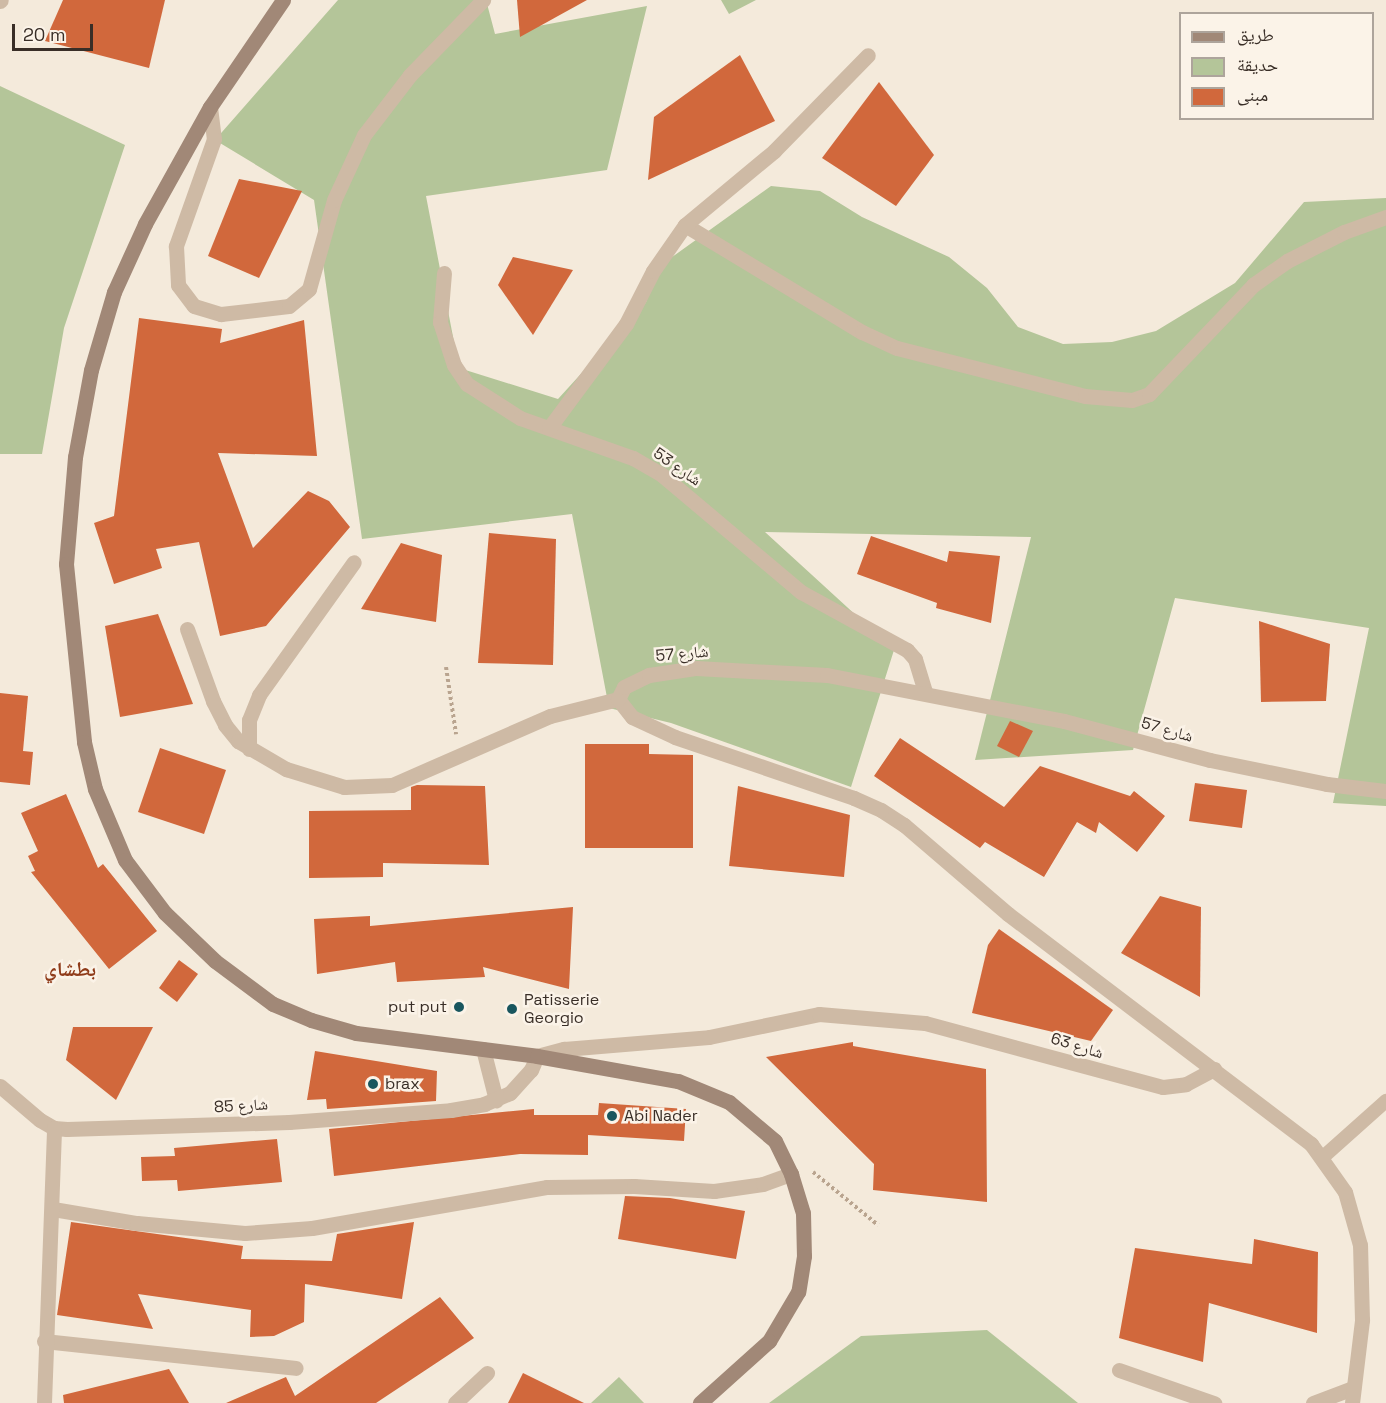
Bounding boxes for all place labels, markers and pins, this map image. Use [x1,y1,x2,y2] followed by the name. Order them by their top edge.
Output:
[524,990,599,1028] place label: Patisserie Georgio
[388,997,447,1017] place label: put put
[452,1000,466,1014] marker: put put
[505,1002,519,1016] marker: Patisserie Georgio
[385,1074,420,1094] place label: brax
[366,1077,380,1091] marker: brax
[624,1106,698,1126] place label: Abi Nader
[605,1109,619,1123] marker: Abi Nader

